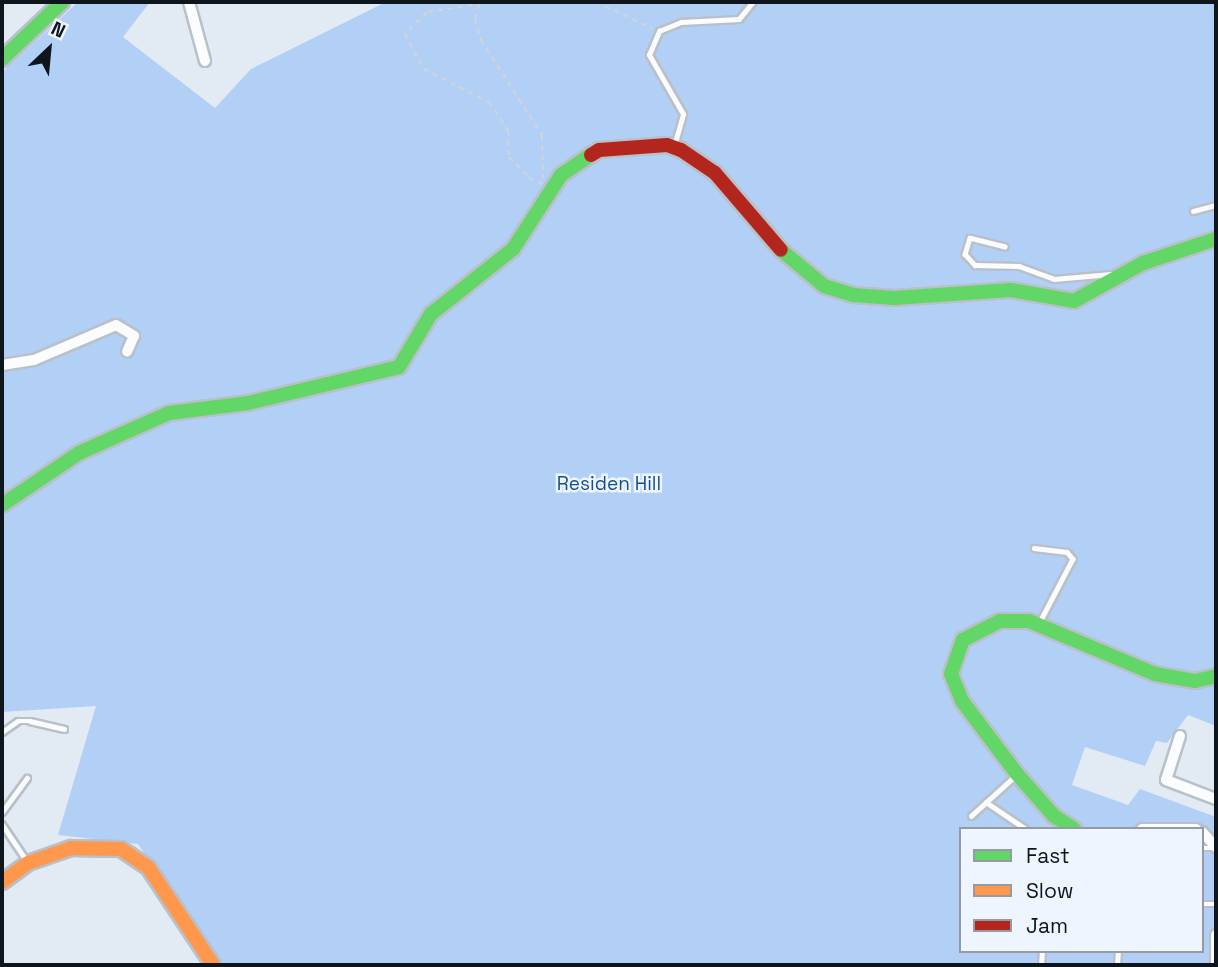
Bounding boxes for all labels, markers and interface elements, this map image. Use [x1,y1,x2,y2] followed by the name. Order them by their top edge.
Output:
[14,14,84,84] north arrow
[47,16,70,44] text: N
[557,473,661,495] park label: Residen Hill
[959,827,1204,953] legend
[1026,842,1070,869] text: Fast
[1026,877,1074,904] text: Slow
[1026,912,1068,939] text: Jam

